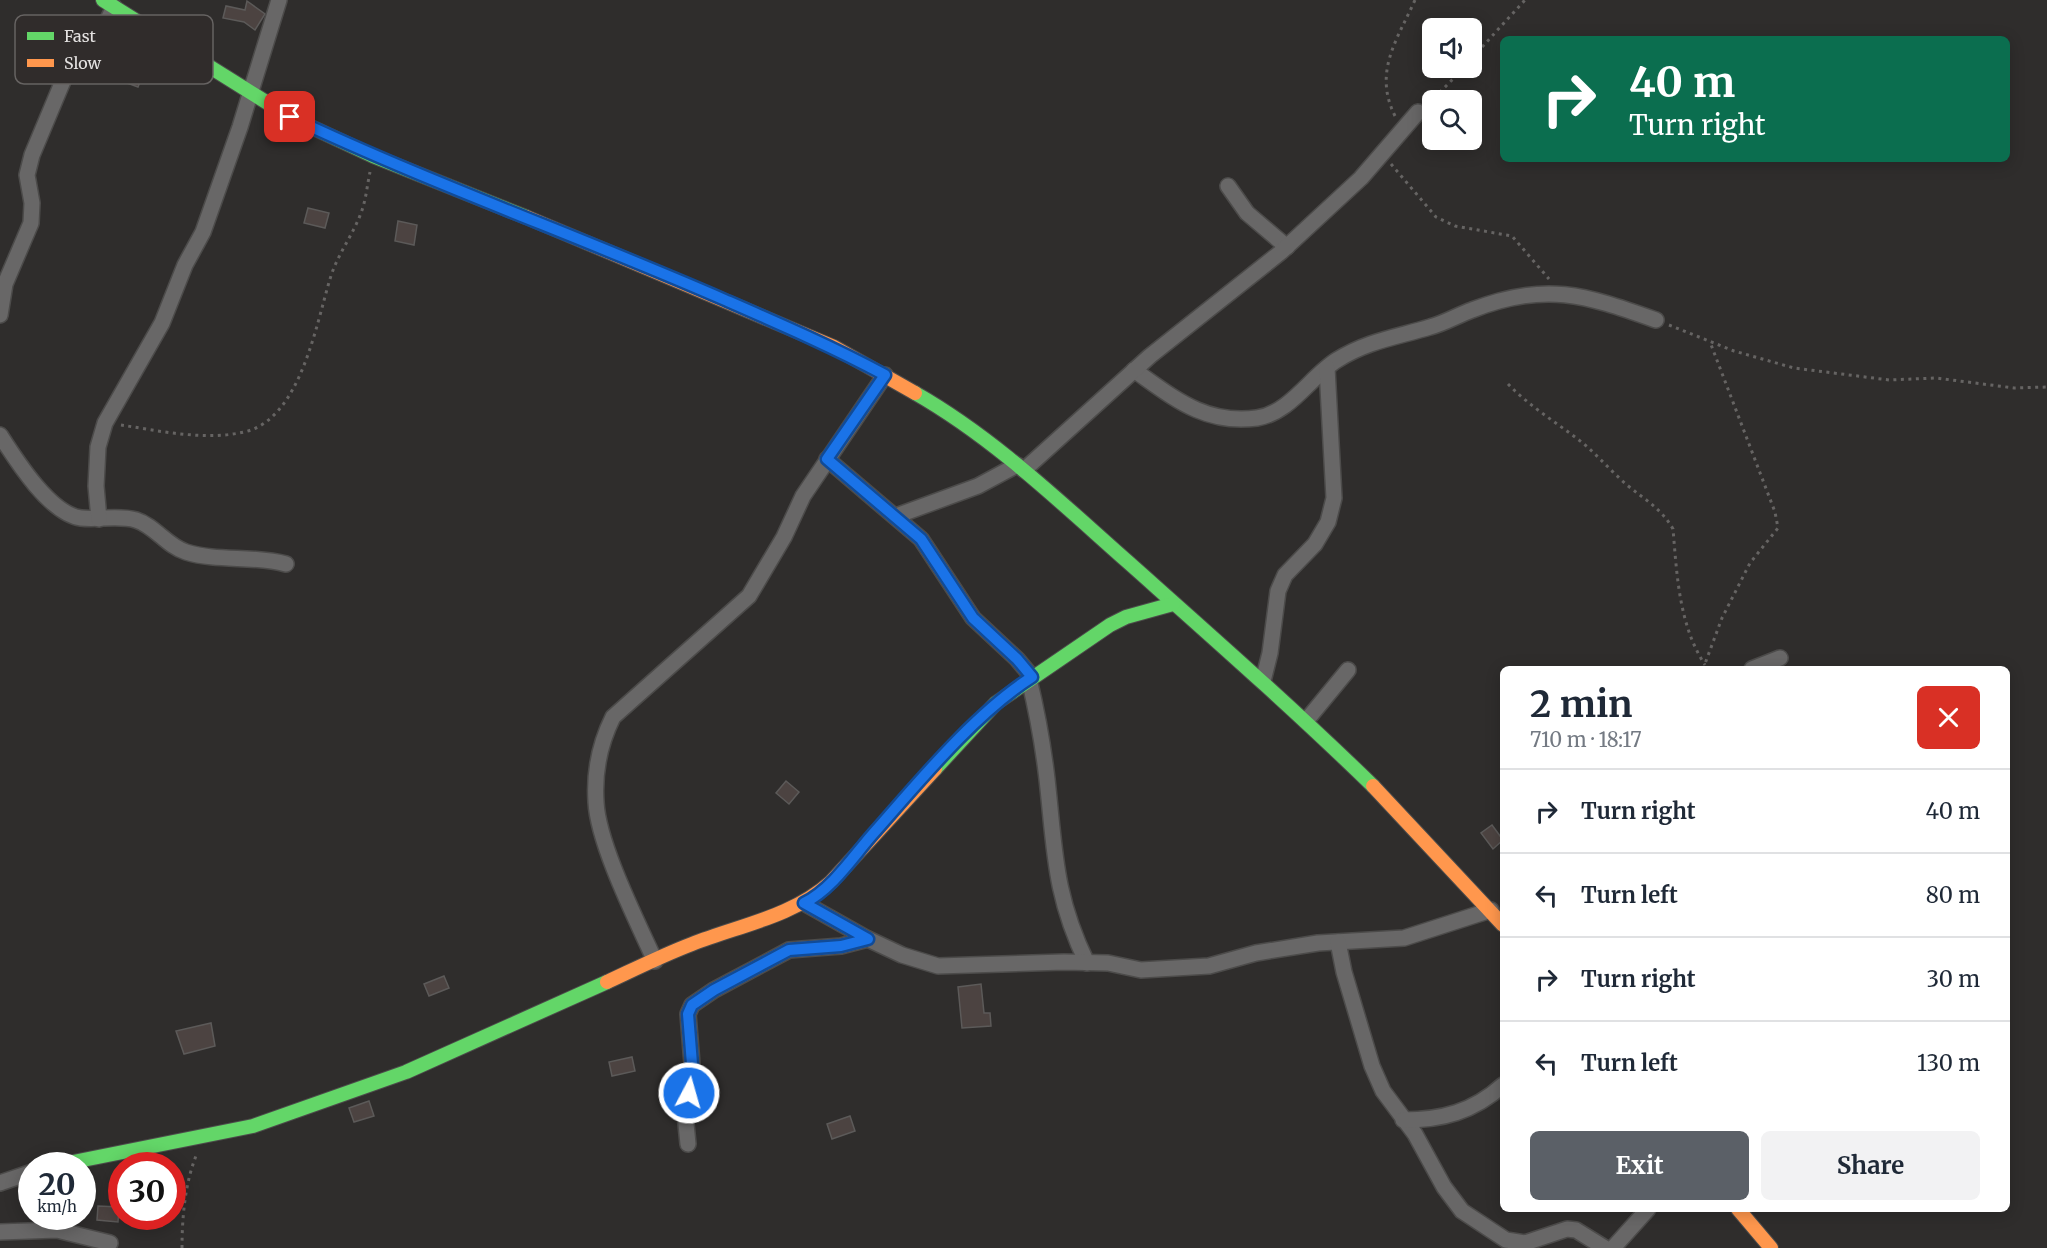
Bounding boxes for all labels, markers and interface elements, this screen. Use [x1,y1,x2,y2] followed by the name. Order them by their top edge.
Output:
[15,15,213,84] legend
[1422,18,1482,150] map controls
[1422,18,1482,78] button: sound
[64,26,97,46] text: Fast
[64,53,102,73] text: Slow
[1629,56,1735,108] text: 40 m
[1530,60,1608,138] icon: right
[1422,90,1482,150] button: search
[264,91,315,142] pin
[273,100,306,133] icon: arrive
[1629,108,1766,142] text: Turn right
[1530,682,1633,727] text: 2 min
[1917,686,1980,749] button: close
[1530,727,1642,752] text: 710 m · 18:17
[1530,795,1563,828] icon: right
[1581,797,1695,825] text: Turn right
[1925,797,1980,825] text: 40 m
[1530,879,1563,912] icon: left
[1581,881,1678,909] text: Turn left
[1926,881,1980,909] text: 80 m
[1530,963,1563,996] icon: right
[1581,965,1695,993] text: Turn right
[1926,965,1980,993] text: 30 m
[1530,1047,1563,1080] icon: left
[1581,1049,1678,1077] text: Turn left
[1917,1049,1980,1077] text: 130 m
[657,1061,721,1125] position arrow
[1530,1131,1749,1200] button: Exit
[1761,1131,1980,1200] button: Share
[108,1152,186,1230] speed limit sign: 30
[38,1165,76,1203] text: 20
[37,1197,77,1216] text: km/h

